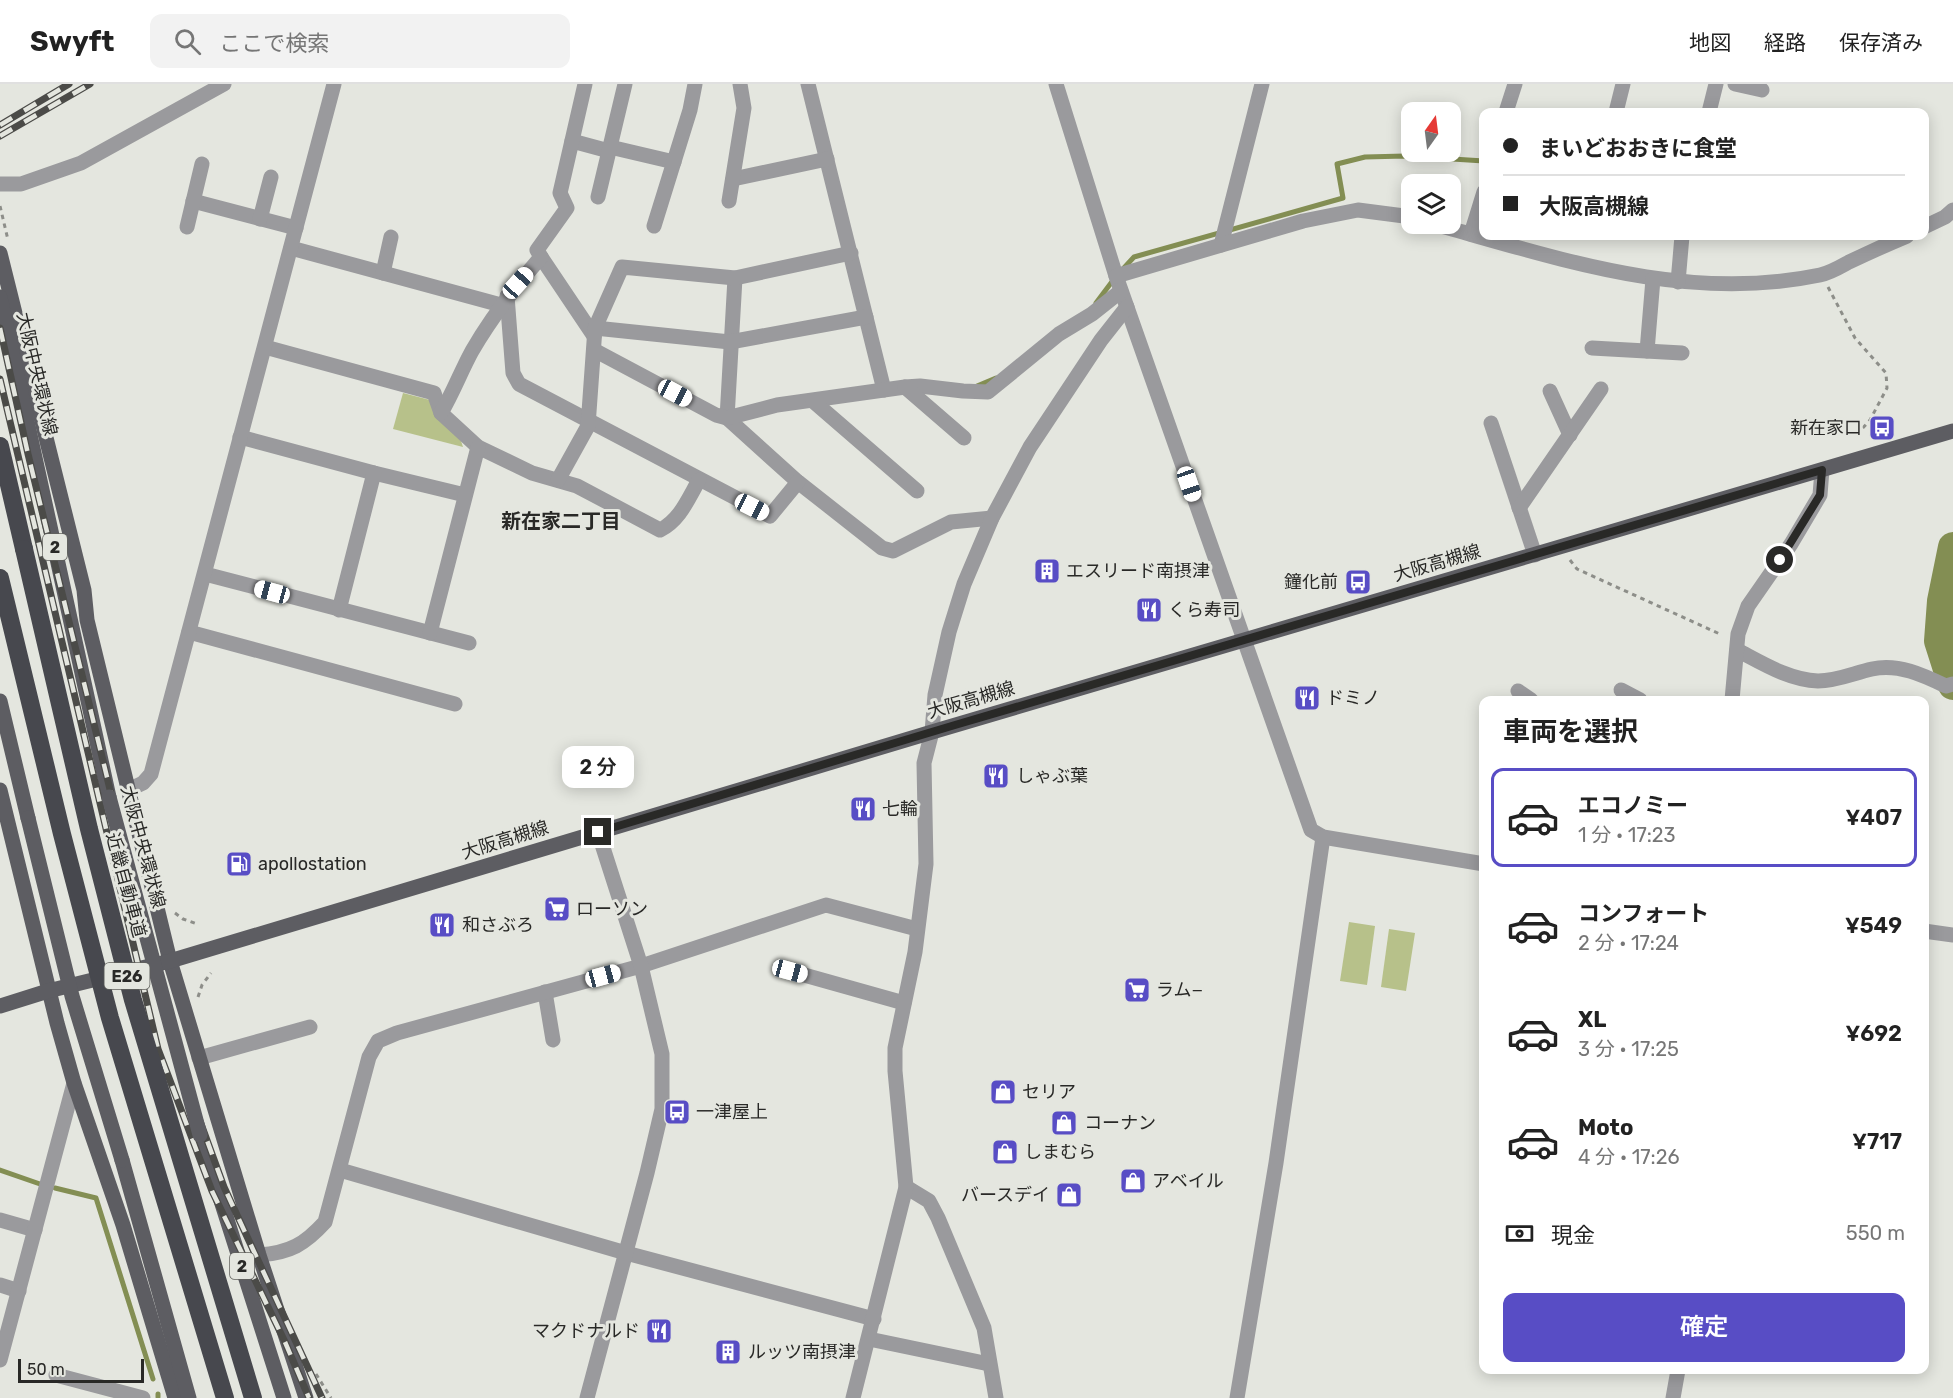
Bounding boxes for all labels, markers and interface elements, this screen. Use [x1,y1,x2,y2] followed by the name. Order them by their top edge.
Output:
[150,14,570,68] search box
[30,25,114,58] text: Swyft
[171,25,204,58] icon: search
[219,30,329,57] text: ここで検索
[1689,30,1731,55] text: 地図
[1764,30,1806,55] text: 経路
[1839,30,1923,55] text: 保存済み
[1401,102,1461,162] north arrow
[1401,102,1461,234] map controls
[1539,135,1737,162] text: まいどおおきに食堂
[1401,174,1461,234] button: layers
[1539,193,1649,220] text: 大阪高槻線
[499,264,537,302] car
[12,310,62,438] street label: 大阪中央環状線
[655,377,695,409] car
[1867,413,1897,443] bus stop icon: 新在家口
[1790,417,1862,439] place label: 新在家口
[1175,464,1203,504] car
[732,491,772,523] car
[501,509,621,533] district label: 新在家二丁目
[43,534,67,560] road number: 2
[1391,540,1483,586] street label: 大阪高槻線
[1766,546,1793,573] route start
[1032,556,1062,586] building icon: エスリード南摂津
[1066,560,1210,582] place label: エスリード南摂津
[1343,567,1373,597] bus stop icon: 鐘化前
[1284,571,1338,593] place label: 鐘化前
[252,579,292,605] car
[1134,595,1164,625] restaurant icon: くら寿司
[1168,599,1240,621] place label: くら寿司
[925,677,1017,723] street label: 大阪高槻線
[1292,683,1322,713] restaurant icon: ドミノ
[1326,687,1380,709] place label: ドミノ
[1503,716,1638,748] text: 車両を選択
[562,745,634,787] callout: 2 分
[579,755,617,779] text: 2 分
[981,761,1011,791] restaurant icon: しゃぶ葉
[1016,765,1088,787] place label: しゃぶ葉
[116,783,170,911] street label: 大阪中央環状線
[1506,791,1560,845] icon: car
[1578,792,1688,819] text: エコノミー
[848,794,878,824] restaurant icon: 七輪
[882,798,918,820] place label: 七輪
[1846,804,1902,831] text: ¥407
[459,816,551,864] street label: 大阪高槻線
[584,818,611,845] route end
[1578,823,1676,847] text: 1 分 · 17:23
[101,830,151,940] street label: 近畿自動車道
[224,849,254,879] fuel station icon: apollostation
[258,853,367,875] place label: apollostation
[542,894,572,924] supermarket icon: ローソン
[576,898,648,920] place label: ローソン
[1506,899,1560,953] icon: car
[1578,900,1709,927] text: コンフォート
[427,910,457,940] restaurant icon: 和さぶろ
[1845,912,1902,939] text: ¥549
[462,914,534,936] place label: 和さぶろ
[1578,931,1679,955] text: 2 分 · 17:24
[770,958,810,984] car
[104,963,150,989] road number: E26
[583,963,623,989] car
[1122,975,1152,1005] supermarket icon: ラム−
[1156,979,1203,1001] place label: ラム−
[1578,1006,1606,1033] text: XL
[1506,1007,1560,1061] icon: car
[1845,1020,1902,1047] text: ¥692
[1578,1037,1679,1061] text: 3 分 · 17:25
[988,1077,1018,1107] shop icon: セリア
[1022,1081,1076,1103] place label: セリア
[662,1097,692,1127] bus stop icon: 一津屋上
[696,1101,768,1123] place label: 一津屋上
[1049,1108,1079,1138] shop icon: コーナン
[1084,1112,1156,1134] place label: コーナン
[1578,1114,1633,1141] text: Moto
[1506,1115,1560,1169] icon: car
[1852,1128,1902,1155] text: ¥717
[990,1137,1020,1167] shop icon: しまむら
[1024,1141,1096,1163] place label: しまむら
[1578,1145,1679,1169] text: 4 分 · 17:26
[1118,1166,1148,1196] shop icon: アベイル
[1152,1170,1224,1192] place label: アベイル
[1054,1180,1084,1210] shop icon: バースデイ
[961,1184,1050,1206] place label: バースデイ
[1503,1217,1536,1250] icon: cash
[1846,1221,1905,1245] text: 550 m
[1551,1222,1595,1249] text: 現金
[230,1253,254,1279] road number: 2
[1503,1293,1905,1362] button: 確定
[644,1316,674,1346] restaurant icon: マクドナルド
[532,1320,640,1342] place label: マクドナルド
[713,1337,743,1367] building icon: ルッツ南摂津
[748,1341,856,1363] place label: ルッツ南摂津
[18,1356,144,1384] scale bar
[27,1360,65,1379] text: 50 m

